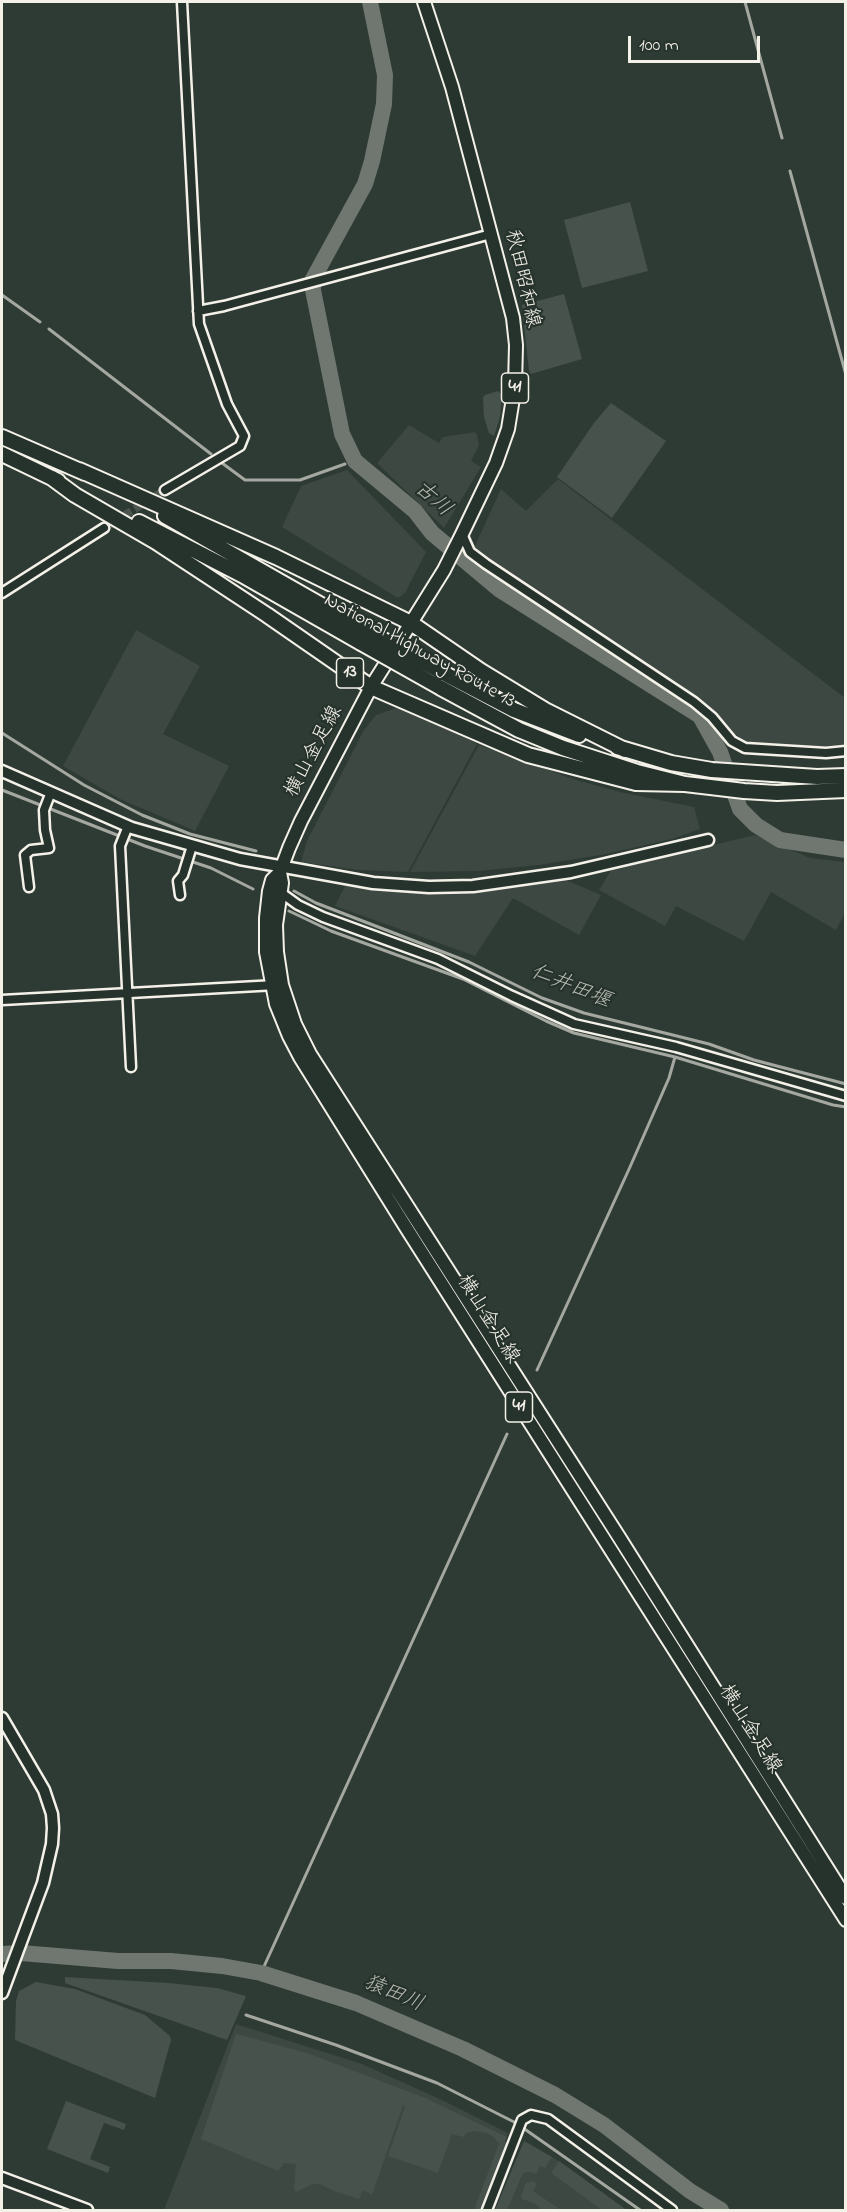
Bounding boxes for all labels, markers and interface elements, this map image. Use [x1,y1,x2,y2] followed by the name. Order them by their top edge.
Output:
[631,24,763,62] scale bar
[639,33,679,59] text: 100 m
[498,228,544,330] street label: 秋田昭和線
[502,373,528,403] road number: 41
[408,477,456,523] water label: 古川
[319,589,519,715] street label: National Highway Route 13
[336,658,364,688] road number: 13
[281,702,349,802] street label: 横山金足線
[526,961,614,1015] water label: 仁井田堰
[450,1271,524,1369] street label: 横山金足線
[506,1392,532,1422] road number: 41
[712,1681,786,1779] street label: 横山金足線
[359,1971,427,2019] water label: 猿田川

